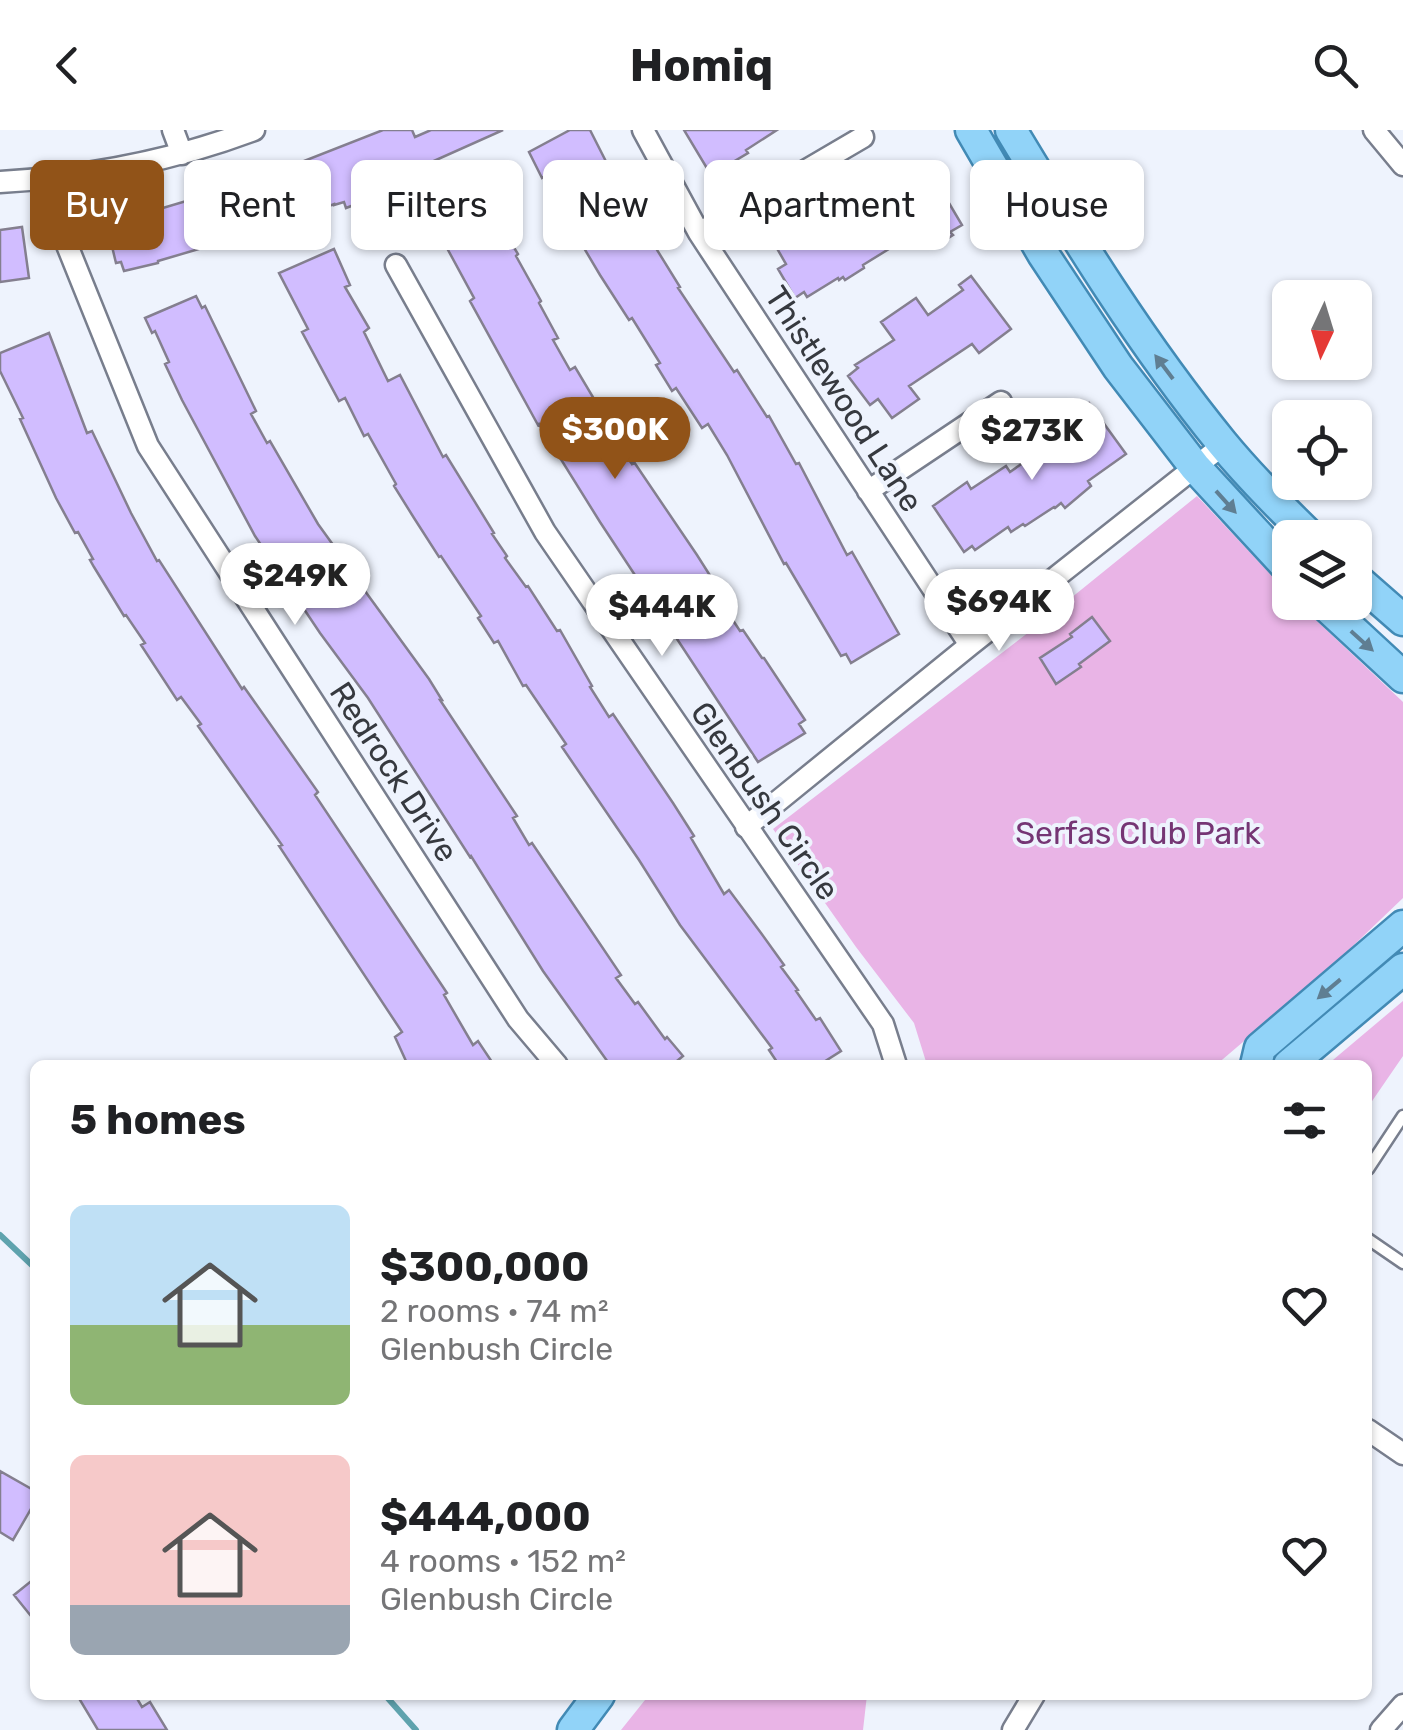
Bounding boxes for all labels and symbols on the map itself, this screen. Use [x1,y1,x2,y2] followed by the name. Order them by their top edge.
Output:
[757,279,931,519] street label: Thistlewood Lane
[1272,280,1372,380] north arrow
[1155,354,1175,380] one-way arrow
[545,397,685,482] pin: $300K
[962,398,1102,483] pin: $273K
[1214,490,1237,514] one-way arrow
[225,543,365,628] pin: $249K
[929,569,1069,654] pin: $694K
[592,574,732,659] pin: $444K
[1349,629,1374,651] one-way arrow
[322,675,466,869] street label: Redrock Drive
[683,695,847,907] street label: Glenbush Circle
[1015,814,1261,852] park label: Serfas Club Park
[1316,978,1341,1000] one-way arrow

